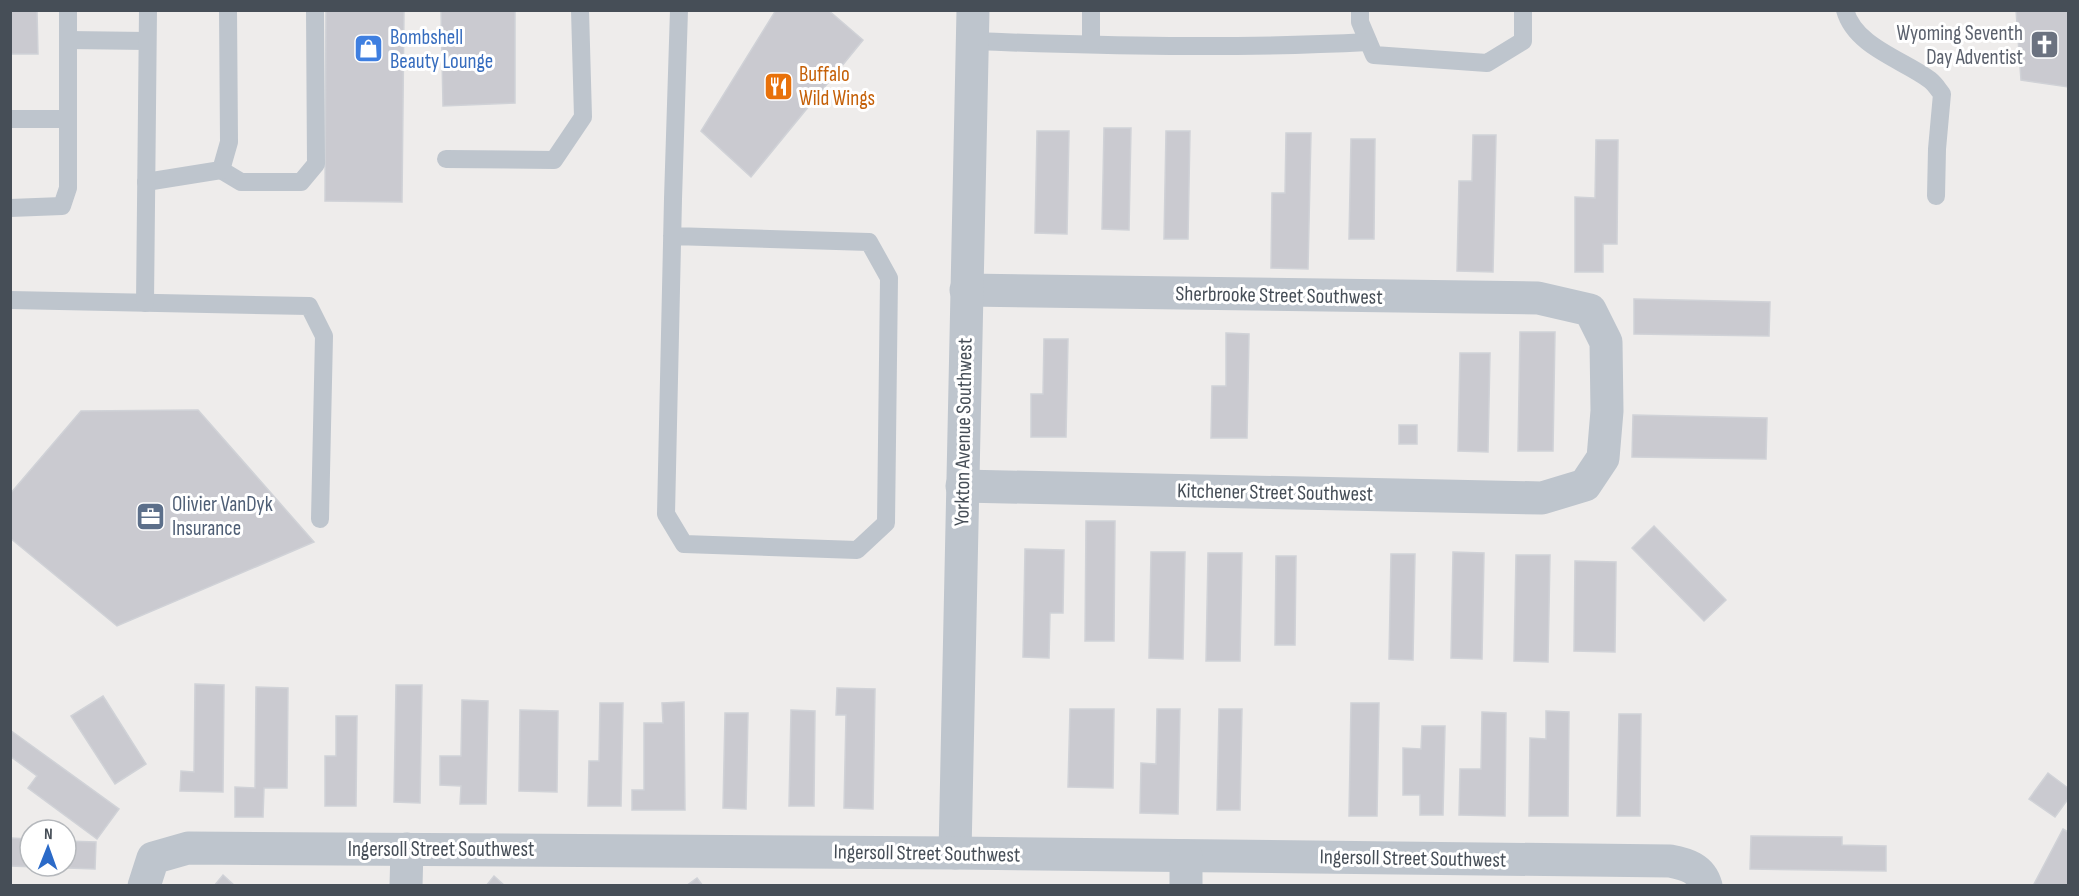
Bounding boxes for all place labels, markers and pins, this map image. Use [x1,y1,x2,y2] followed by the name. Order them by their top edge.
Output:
[1897,21,2023,70] place label: Wyoming Seventh Day Adventist
[390,25,493,74] place label: Bombshell Beauty Lounge
[2028,29,2060,61] church icon: Wyoming Seventh Day Adventist
[353,33,385,65] shop icon: Bombshell Beauty Lounge
[799,62,875,111] place label: Buffalo Wild Wings
[762,70,794,102] restaurant icon: Buffalo Wild Wings
[172,492,273,541] place label: Olivier VanDyk Insurance
[135,500,167,532] office icon: Olivier VanDyk Insurance

